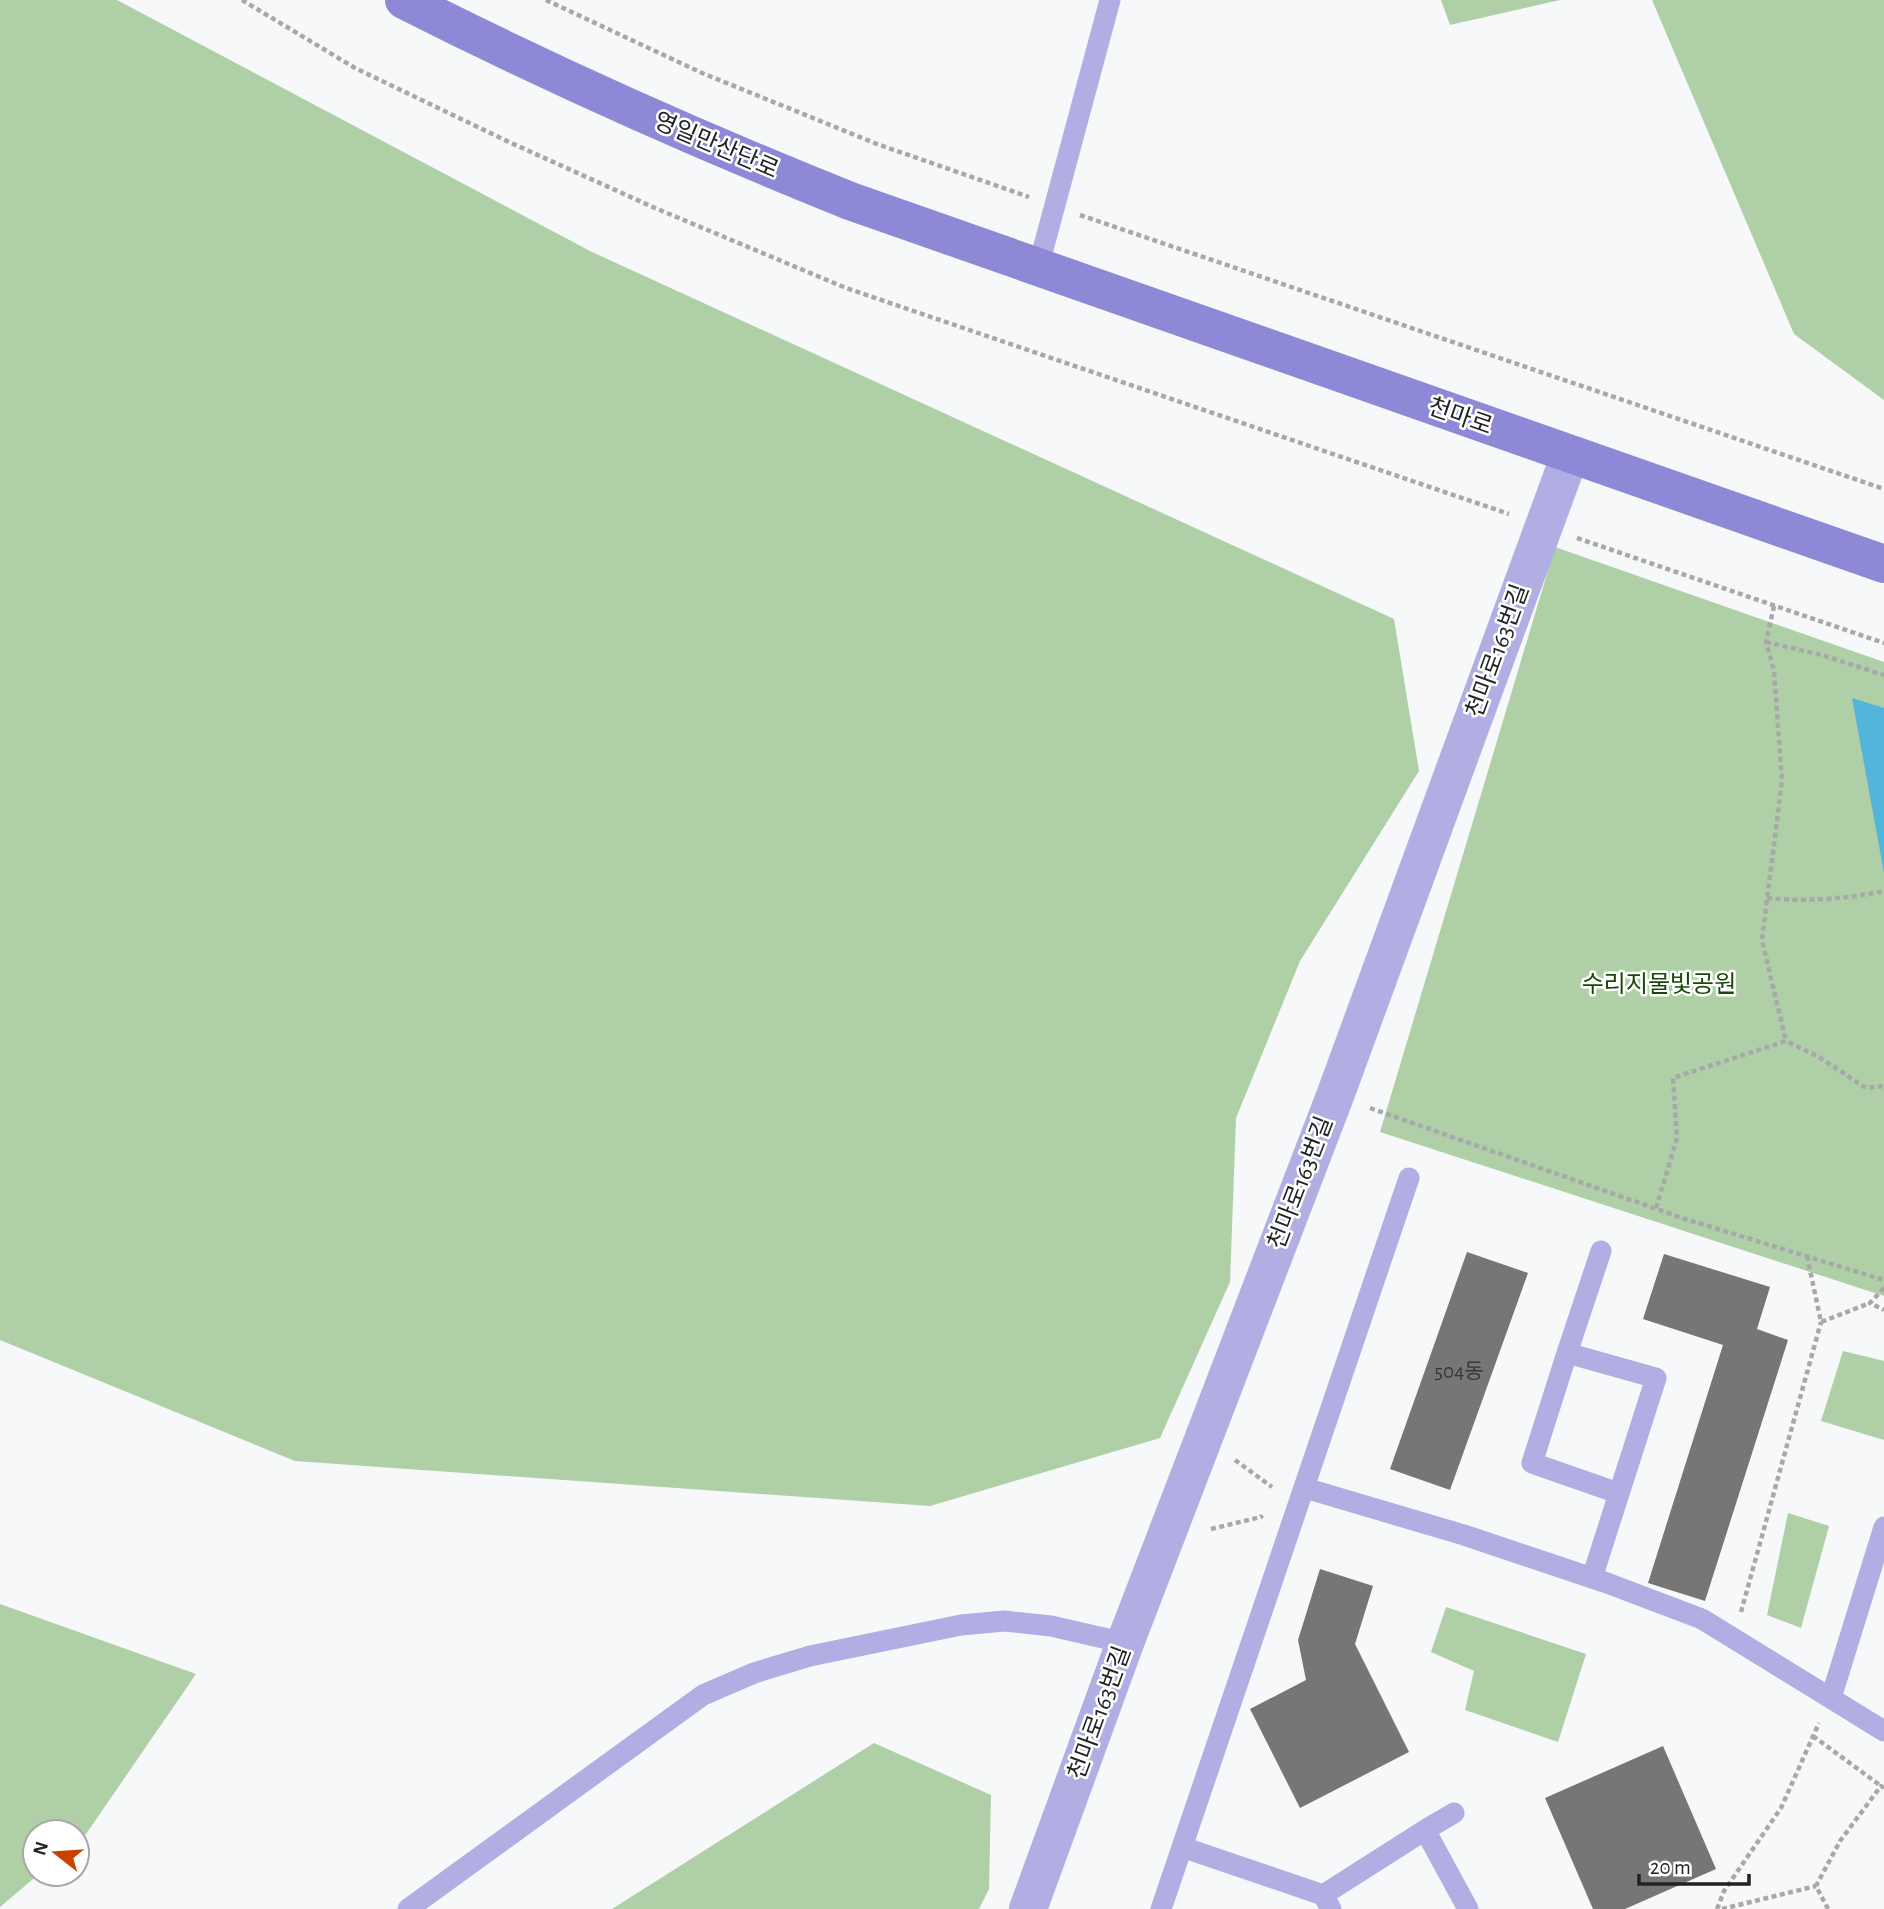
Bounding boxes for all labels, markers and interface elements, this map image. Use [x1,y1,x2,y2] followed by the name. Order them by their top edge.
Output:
[650,107,782,183] street label: 영일만산단로
[1425,394,1496,439] street label: 천마로
[1462,581,1533,721] street label: 천마로163번길
[1582,972,1736,997] park label: 수리지물빛공원
[1264,1113,1337,1253] street label: 천마로163번길
[1434,1361,1484,1382] house number: 504동
[1064,1643,1135,1783] street label: 천마로163번길
[21,1818,91,1888] north arrow
[30,1839,52,1858] text: N
[1639,1842,1749,1886] scale bar
[1650,1857,1691,1878] text: 20 m

